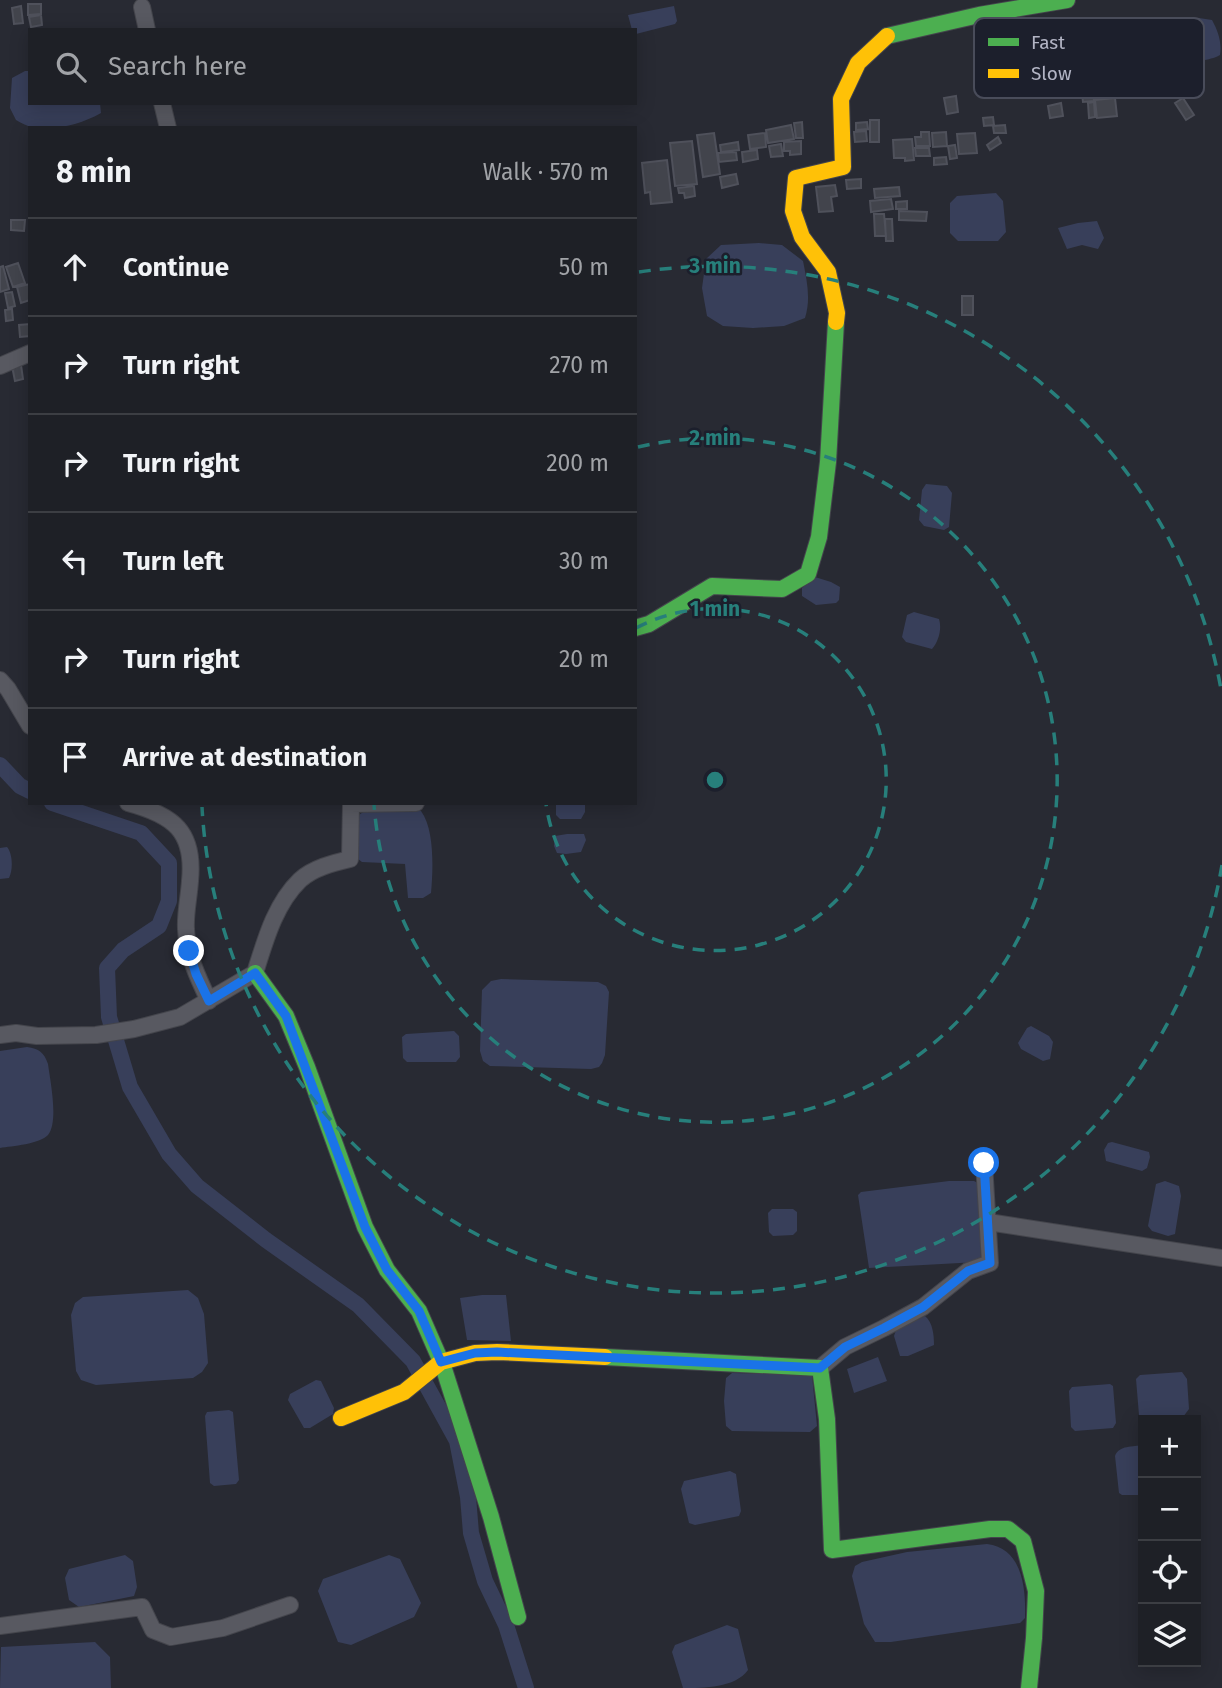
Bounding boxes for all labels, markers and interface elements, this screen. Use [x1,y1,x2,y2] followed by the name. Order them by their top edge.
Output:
[974,18,1204,98] legend
[28,28,637,105] search box
[1031,31,1065,54] text: Fast
[52,48,90,86] icon: search
[108,51,247,82] text: Search here
[1031,62,1072,85] text: Slow
[56,154,132,190] text: 8 min
[483,158,609,186] text: Walk · 570 m
[56,248,94,286] icon: ahead
[123,252,229,283] text: Continue
[559,253,609,281] text: 50 m
[688,253,741,279] text: 3 min
[56,346,94,384] icon: right
[123,350,240,381] text: Turn right
[549,351,609,379] text: 270 m
[689,425,741,451] text: 2 min
[56,444,94,482] icon: right
[123,448,240,479] text: Turn right
[546,449,609,477] text: 200 m
[56,542,94,580] icon: left
[123,546,224,577] text: Turn left
[559,547,609,575] text: 30 m
[690,596,740,622] text: 1 min
[56,640,94,678] icon: right
[123,644,240,675] text: Turn right
[559,645,609,673] text: 20 m
[56,738,94,776] icon: arrive
[123,742,367,773] text: Arrive at destination
[703,768,727,792] centre of rings
[173,935,204,966] route end
[968,1147,999,1178] route start
[1138,1415,1201,1667] map controls
[1138,1415,1201,1478] button: +
[1138,1478,1201,1541] button: −
[1138,1541,1201,1604] button: locate
[1138,1604,1201,1667] button: layers

